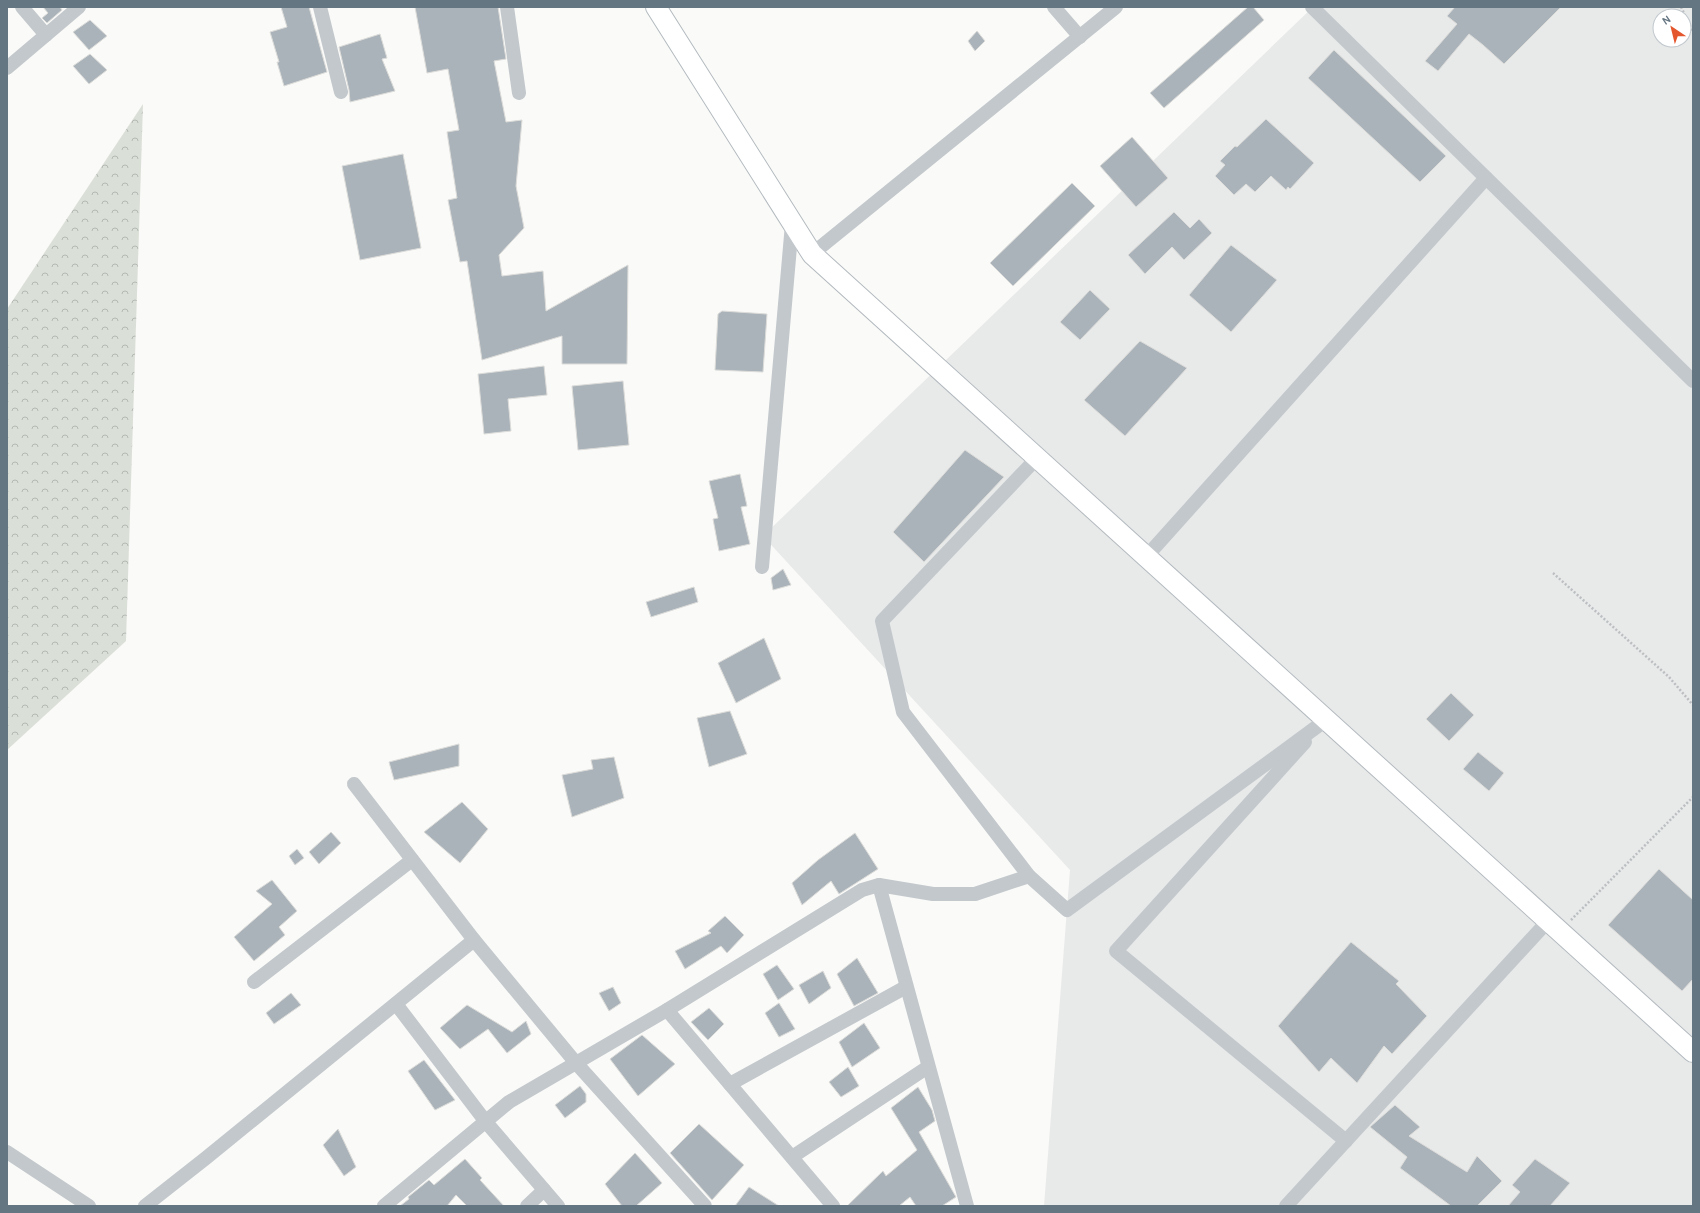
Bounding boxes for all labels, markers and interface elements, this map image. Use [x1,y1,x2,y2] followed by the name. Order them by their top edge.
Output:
[1652,8,1692,48] north arrow
[1660,13,1674,28] text: N

